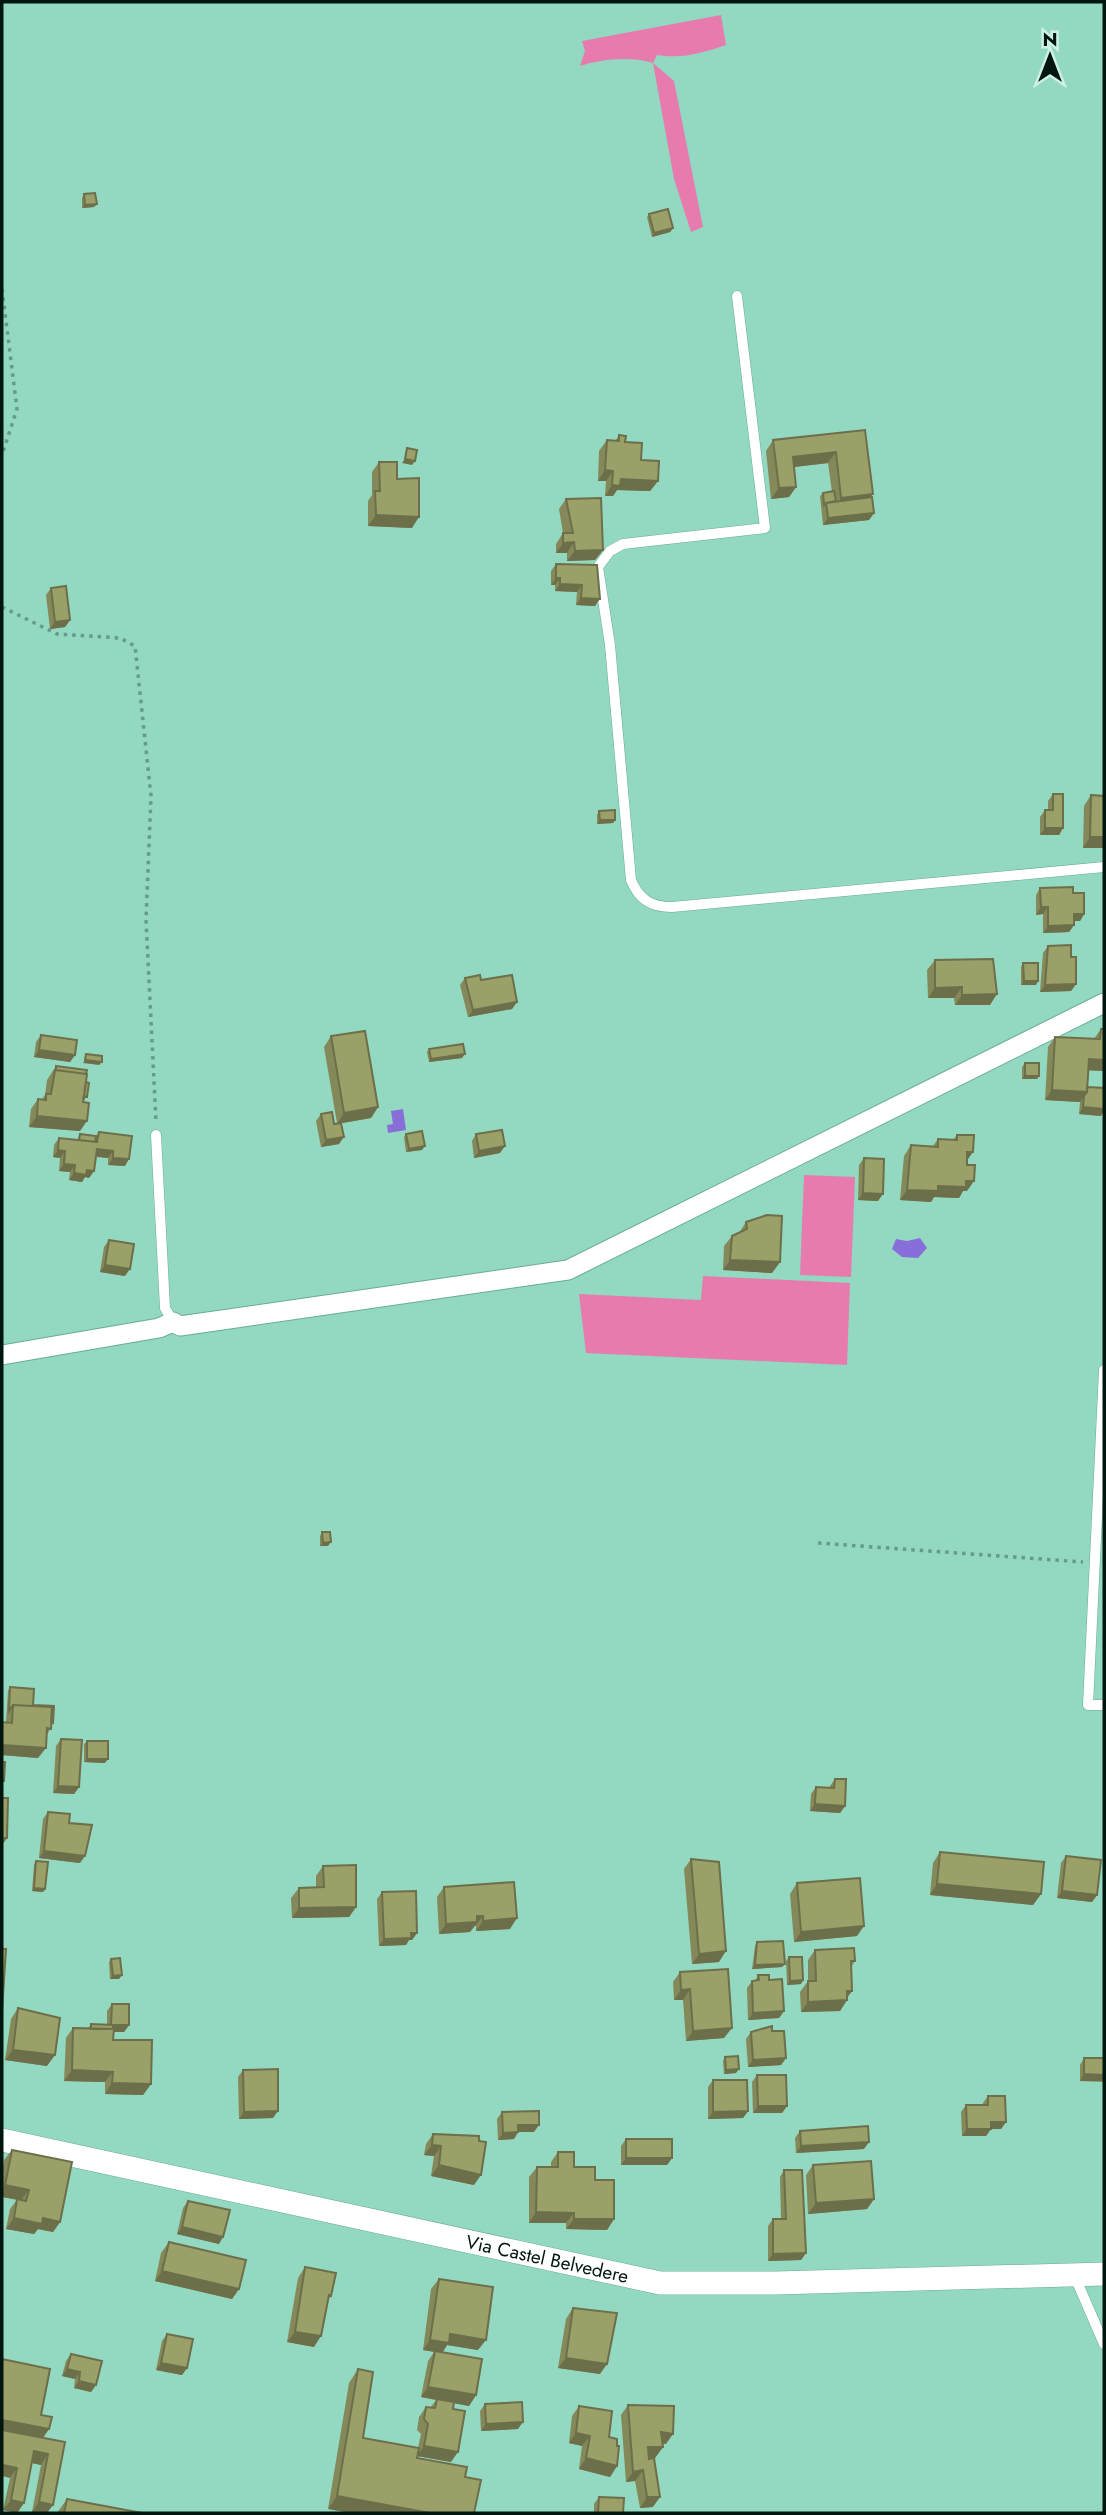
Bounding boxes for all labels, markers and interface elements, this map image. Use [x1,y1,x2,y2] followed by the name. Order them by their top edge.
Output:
[1015,21,1085,91] north arrow
[1042,26,1058,53] text: N
[463,2228,631,2290] street label: Via Castel Belvedere

